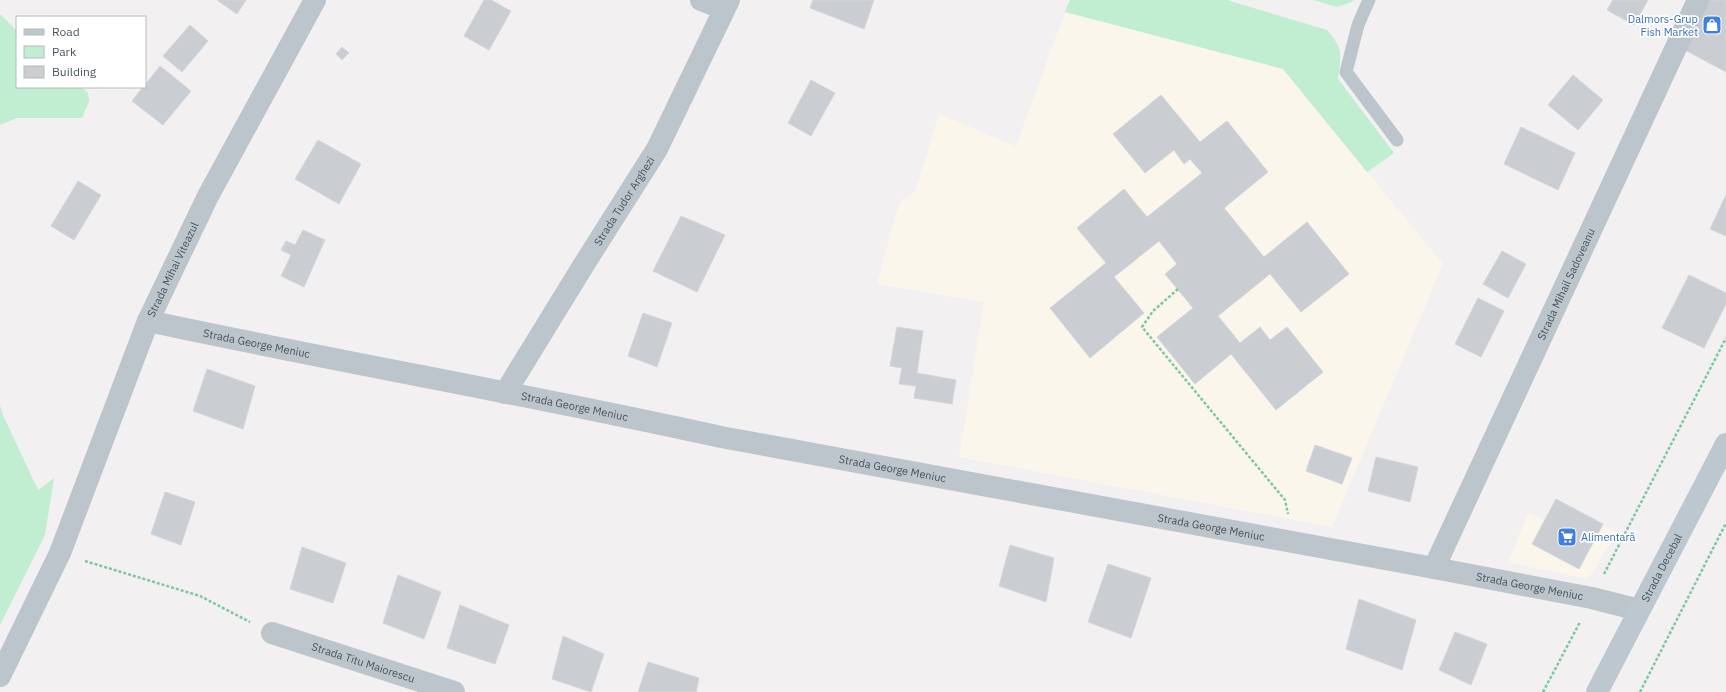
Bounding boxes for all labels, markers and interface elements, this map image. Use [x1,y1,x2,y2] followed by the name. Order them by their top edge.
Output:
[1628,12,1698,39] place label: Dalmors-Grup Fish Market
[1701,14,1723,36] shop icon: Dalmors-Grup Fish Market
[16,16,146,88] legend
[52,24,80,39] text: Road
[52,44,77,59] text: Park
[52,64,97,79] text: Building
[591,154,658,248] street label: Strada Tudor Arghezi
[144,220,201,319] street label: Strada Mihai Viteazul
[1534,226,1598,342] street label: Strada Mihail Sadoveanu
[202,326,312,361] street label: Strada George Meniuc
[520,389,630,424] street label: Strada George Meniuc
[838,452,948,485] street label: Strada George Meniuc
[1156,510,1266,544] street label: Strada George Meniuc
[1556,526,1578,548] supermarket icon: Alimentară
[1581,530,1635,544] place label: Alimentară
[1638,531,1685,604] street label: Strada Decebal
[1475,569,1585,603] street label: Strada George Meniuc
[310,639,417,686] street label: Strada Titu Maiorescu

